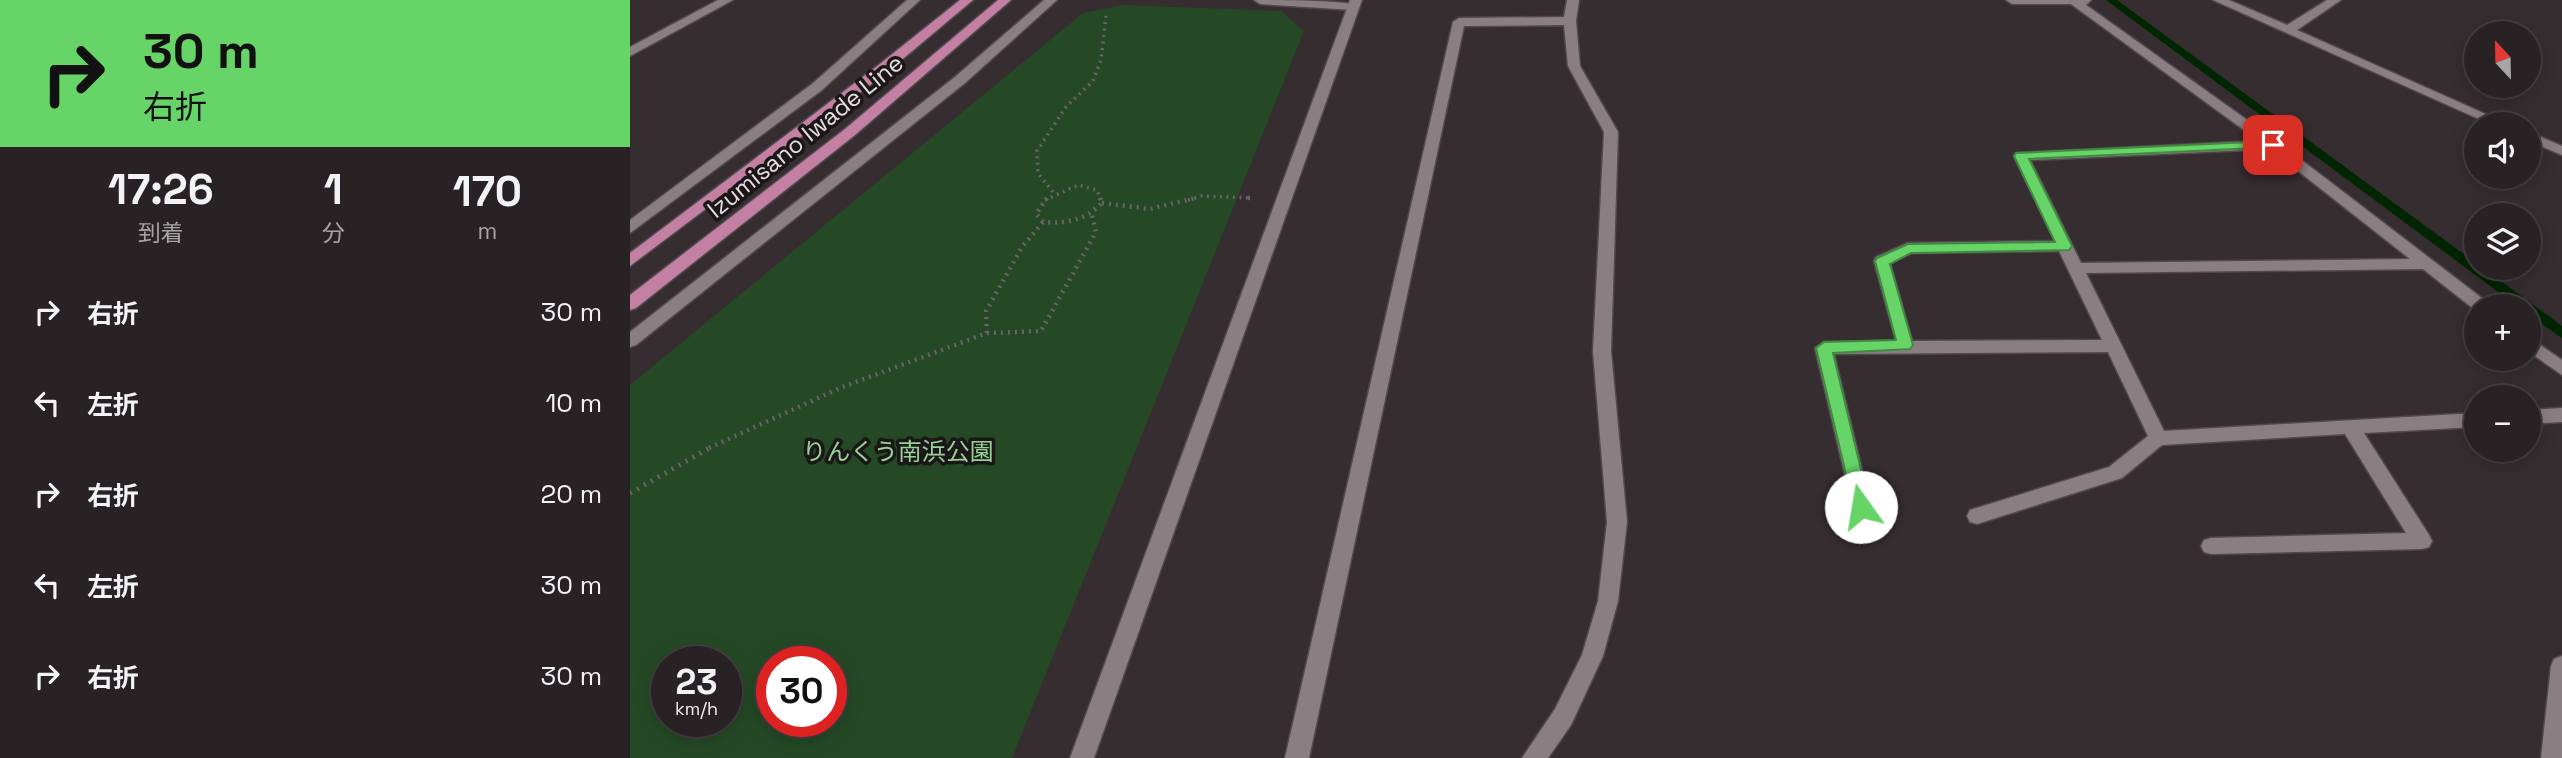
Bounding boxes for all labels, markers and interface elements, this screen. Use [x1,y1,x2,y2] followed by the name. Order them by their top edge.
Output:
[143,20,259,82] text: 30 m
[2464,21,2541,98] north arrow
[2464,21,2541,462] map controls
[28,28,119,119] icon: right
[701,47,909,225] street label: Izumisano Iwade Line
[143,87,207,127] text: 右折
[2464,112,2541,189] button: sound
[2243,115,2303,175] pin
[2254,126,2292,164] icon: arrive
[108,163,214,216] text: 17:26
[324,163,343,216] text: 1
[453,165,522,218] text: 170
[2464,203,2541,280] button: layers
[477,216,497,246] text: m
[138,218,184,248] text: 到着
[322,218,345,248] text: 分
[28,293,66,331] icon: right
[2464,294,2541,371] button: +
[541,295,602,329] text: 30 m
[87,297,139,331] text: 右折
[28,384,66,422] icon: left
[2464,385,2541,462] button: −
[545,386,602,420] text: 10 m
[87,388,139,422] text: 左折
[802,436,994,467] park label: りんくう南浜公園
[1824,470,1898,544] position arrow
[28,475,66,513] icon: right
[541,477,602,511] text: 20 m
[87,479,139,513] text: 右折
[28,566,66,604] icon: left
[541,568,602,602] text: 30 m
[87,570,139,604] text: 左折
[756,646,847,737] speed limit sign: 30
[28,657,66,695] icon: right
[541,659,602,693] text: 30 m
[675,660,718,704] text: 23
[87,661,139,695] text: 右折
[675,697,718,720] text: km/h

